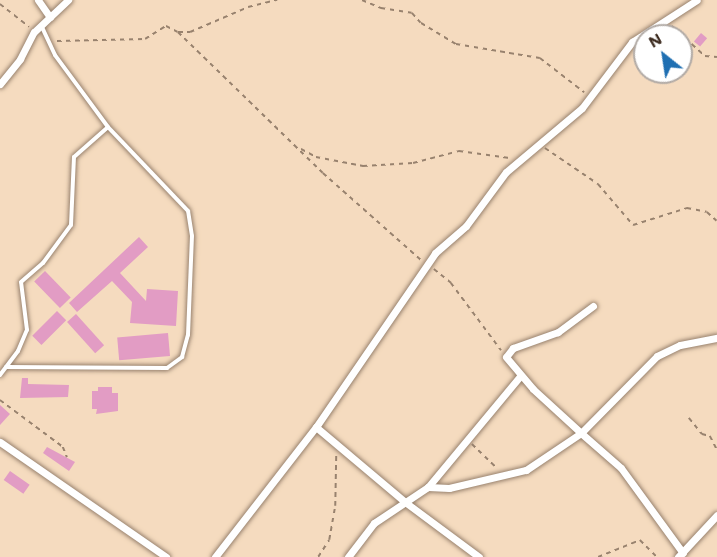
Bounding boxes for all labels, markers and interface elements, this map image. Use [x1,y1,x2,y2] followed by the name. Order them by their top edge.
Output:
[633,24,693,84] north arrow
[644,28,665,52] text: N

